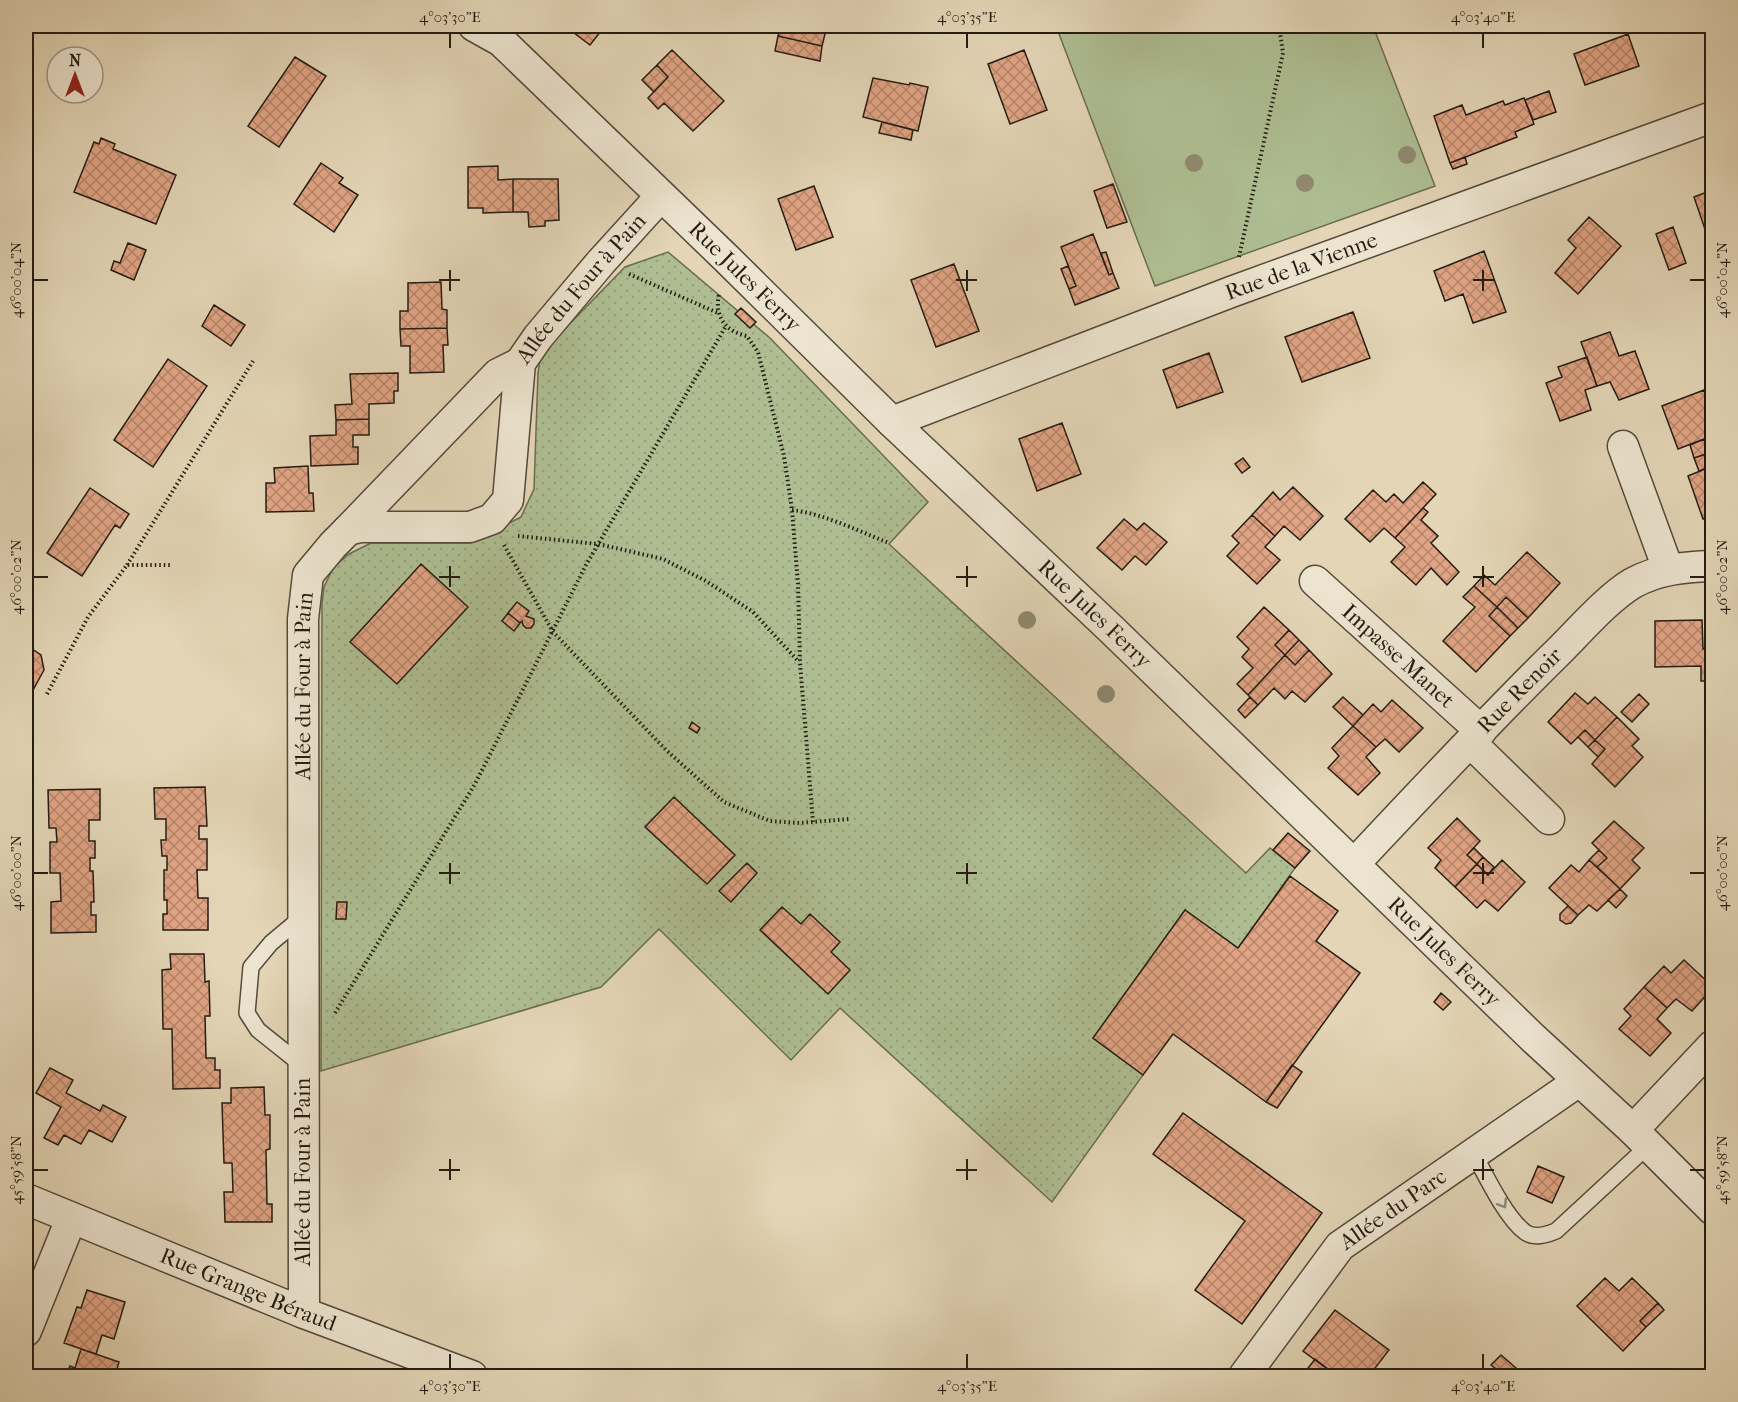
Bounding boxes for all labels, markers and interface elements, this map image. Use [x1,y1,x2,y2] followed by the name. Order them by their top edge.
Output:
[419,8,481,26] text: 4°03'30"E
[937,8,997,26] text: 4°03'35"E
[1451,8,1515,26] text: 4°03'40"E
[45,45,105,105] north arrow
[69,51,82,70] text: N
[510,208,652,370] street label: Allée du Four à Pain
[683,216,807,338] street label: Rue Jules Ferry
[1222,227,1381,306] street label: Rue de la Vienne
[7,241,25,318] text: 46°00'04"N
[1713,241,1731,318] text: 46°00'04"N
[7,539,25,615] text: 46°00'02"N
[1713,539,1731,615] text: 46°00'02"N
[1033,554,1158,675] street label: Rue Jules Ferry
[290,590,319,781] street label: Allée du Four à Pain
[1336,599,1460,714] street label: Impasse Manet
[1472,642,1568,739] street label: Rue Renoir
[7,834,25,911] text: 46°00'00"N
[1713,834,1731,911] text: 46°00'00"N
[1382,891,1507,1013] street label: Rue Jules Ferry
[290,1078,316,1267] street label: Allée du Four à Pain
[7,1135,25,1205] text: 45°59'58"N
[1713,1135,1731,1205] text: 45°59'58"N
[1334,1163,1452,1256] street label: Allée du Parc
[1496,1198,1507,1209] one-way arrow
[156,1242,341,1337] street label: Rue Grange Béraud
[419,1377,481,1395] text: 4°03'30"E
[937,1377,997,1395] text: 4°03'35"E
[1451,1377,1515,1395] text: 4°03'40"E

